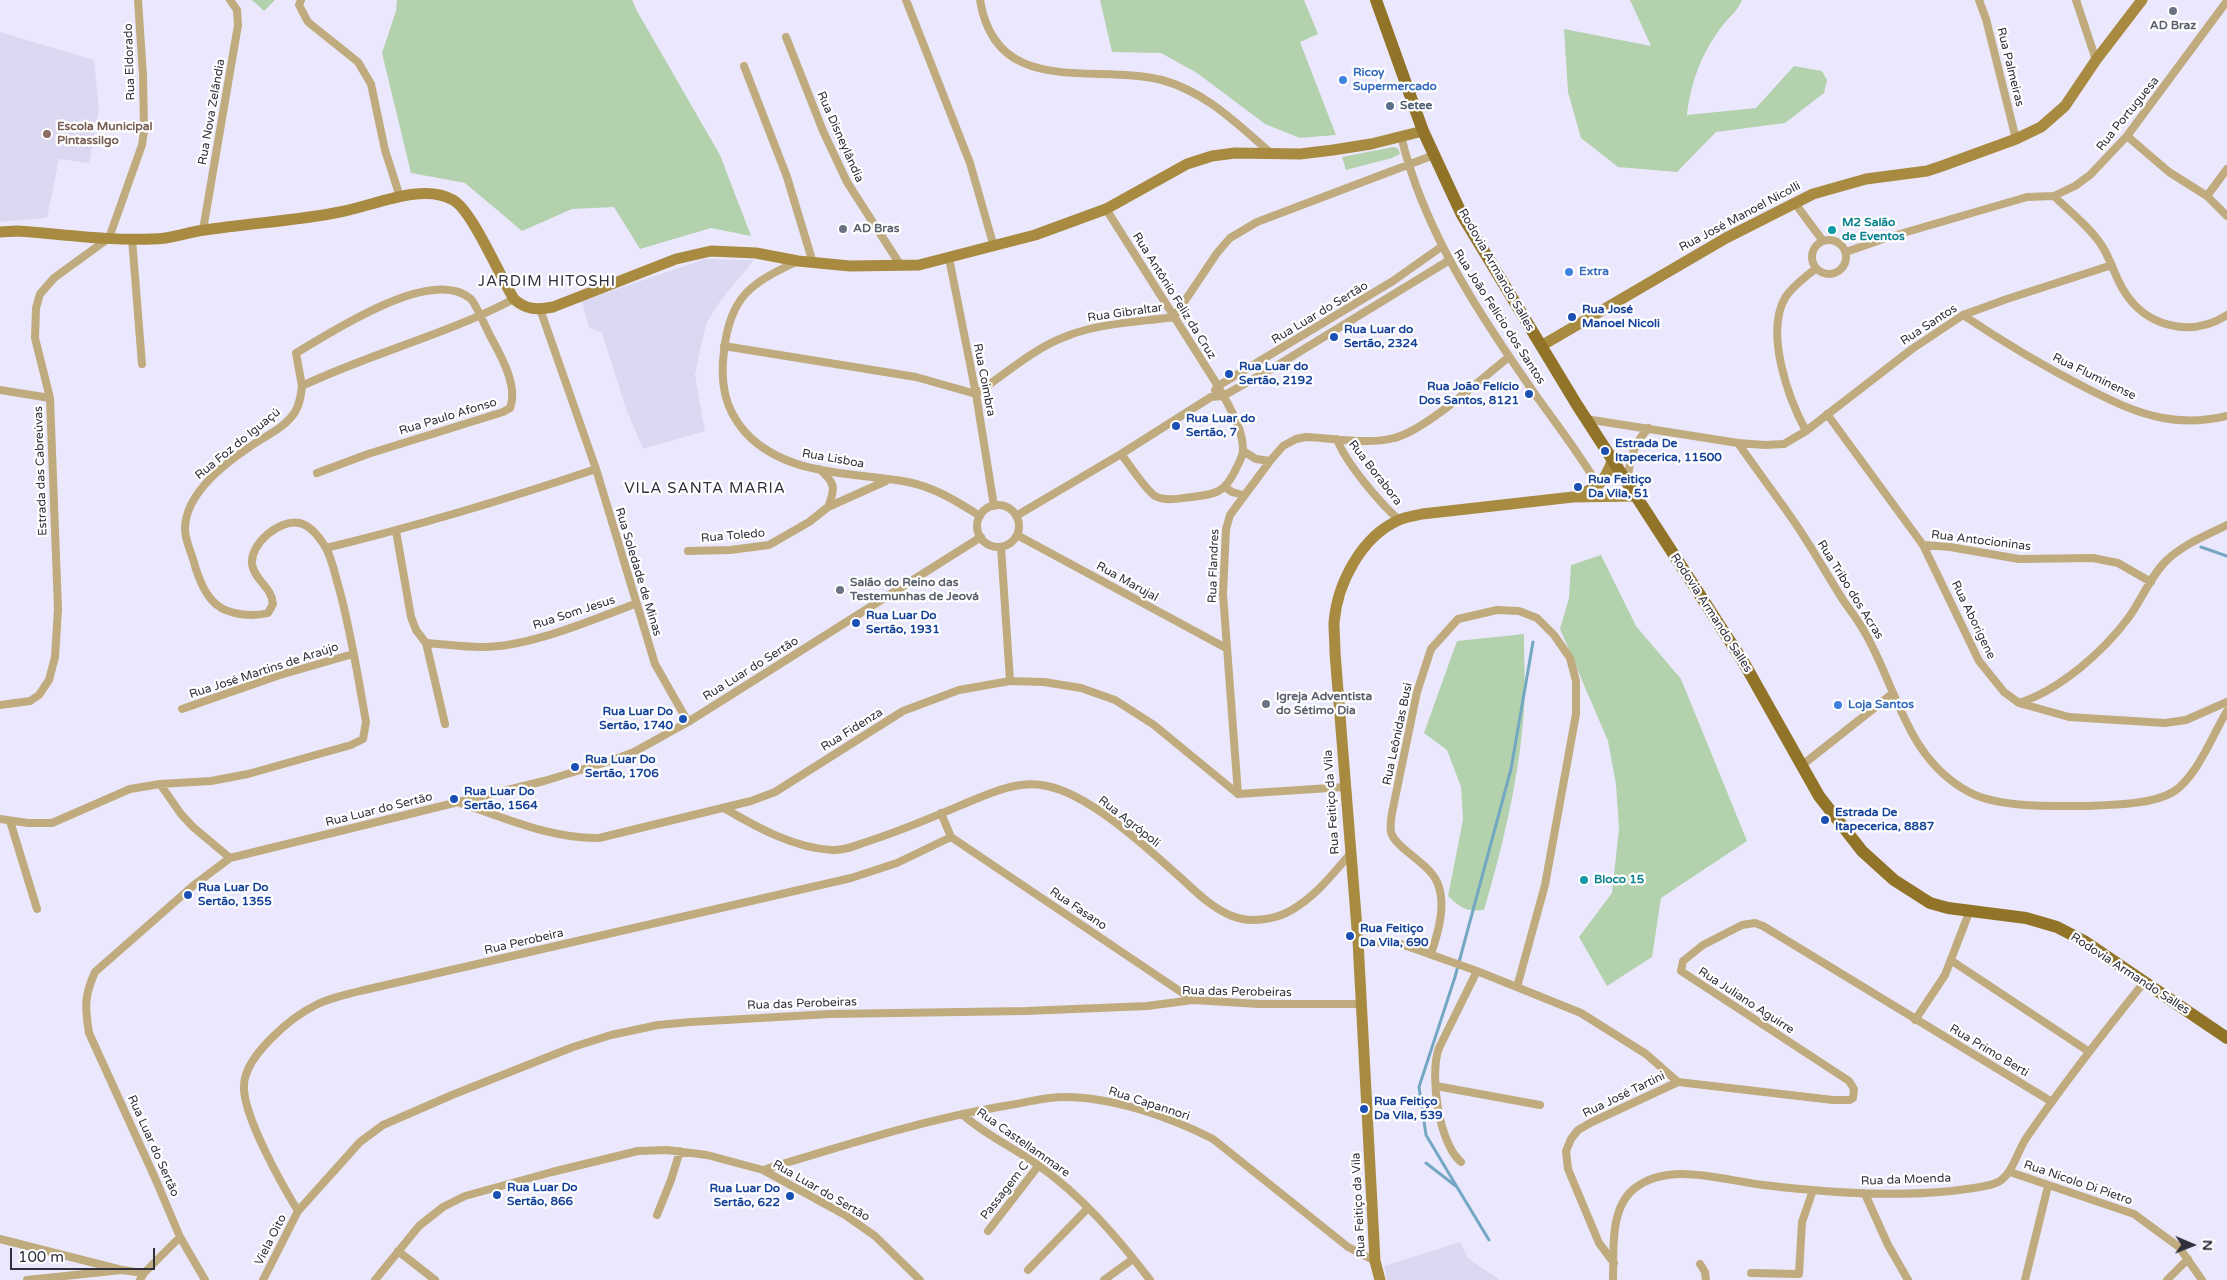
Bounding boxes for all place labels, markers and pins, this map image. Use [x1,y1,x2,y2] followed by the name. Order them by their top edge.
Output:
[2167,5,2179,17] marker: AD Braz
[2150,19,2196,33] place label: AD Braz
[1353,66,1437,94] place label: Ricoy Supermercado
[1337,74,1349,86] marker: Ricoy Supermercado
[1400,99,1432,113] place label: Setee
[1384,100,1396,112] marker: Setee
[57,120,153,148] place label: Escola Municipal Pintassilgo
[41,128,53,140] marker: Escola Municipal Pintassilgo
[1842,216,1905,244] place label: M2 Salão de Eventos
[853,222,899,236] place label: AD Bras
[837,223,849,235] marker: AD Bras
[1826,224,1838,236] marker: M2 Salão de Eventos
[1579,265,1609,279] place label: Extra
[1563,266,1575,278] marker: Extra
[1582,303,1660,331] place label: Rua José Manoel Nicoli
[1566,311,1578,323] marker: Rua José Manoel Nicoli
[1344,323,1418,351] place label: Rua Luar do Sertão, 2324
[1328,331,1340,343] marker: Rua Luar do Sertão, 2324
[1239,360,1313,388] place label: Rua Luar do Sertão, 2192
[1223,368,1235,380] marker: Rua Luar do Sertão, 2192
[1419,380,1519,408] place label: Rua João Felício Dos Santos, 8121
[1523,388,1535,400] marker: Rua João Felício Dos Santos, 8121
[1186,412,1255,440] place label: Rua Luar do Sertão, 7
[1170,420,1182,432] marker: Rua Luar do Sertão, 7
[1615,437,1722,465] place label: Estrada De Itapecerica, 11500
[1599,445,1611,457] marker: Estrada De Itapecerica, 11500
[1588,473,1652,501] place label: Rua Feitiço Da Vila, 51
[1572,481,1584,493] marker: Rua Feitiço Da Vila, 51
[850,576,979,604] place label: Salão do Reino das Testemunhas de Jeová
[834,584,846,596] marker: Salão do Reino das Testemunhas de Jeová
[866,609,940,637] place label: Rua Luar Do Sertão, 1931
[850,617,862,629] marker: Rua Luar Do Sertão, 1931
[1276,690,1372,718] place label: Igreja Adventista do Sétimo Dia
[1260,698,1272,710] marker: Igreja Adventista do Sétimo Dia
[1848,698,1914,712] place label: Loja Santos
[1832,699,1844,711] marker: Loja Santos
[599,705,673,733] place label: Rua Luar Do Sertão, 1740
[677,713,689,725] marker: Rua Luar Do Sertão, 1740
[585,753,659,781] place label: Rua Luar Do Sertão, 1706
[569,761,581,773] marker: Rua Luar Do Sertão, 1706
[464,785,538,813] place label: Rua Luar Do Sertão, 1564
[448,793,460,805] marker: Rua Luar Do Sertão, 1564
[1835,806,1934,834] place label: Estrada De Itapecerica, 8887
[1819,814,1831,826] marker: Estrada De Itapecerica, 8887
[1594,873,1644,887] place label: Bloco 15
[1578,874,1590,886] marker: Bloco 15
[198,881,272,909] place label: Rua Luar Do Sertão, 1355
[182,889,194,901] marker: Rua Luar Do Sertão, 1355
[1360,922,1429,950] place label: Rua Feitiço Da Vila, 690
[1344,930,1356,942] marker: Rua Feitiço Da Vila, 690
[1374,1095,1443,1123] place label: Rua Feitiço Da Vila, 539
[1358,1103,1370,1115] marker: Rua Feitiço Da Vila, 539
[507,1181,577,1209] place label: Rua Luar Do Sertão, 866
[710,1182,780,1210] place label: Rua Luar Do Sertão, 622
[491,1189,503,1201] marker: Rua Luar Do Sertão, 866
[784,1190,796,1202] marker: Rua Luar Do Sertão, 622

